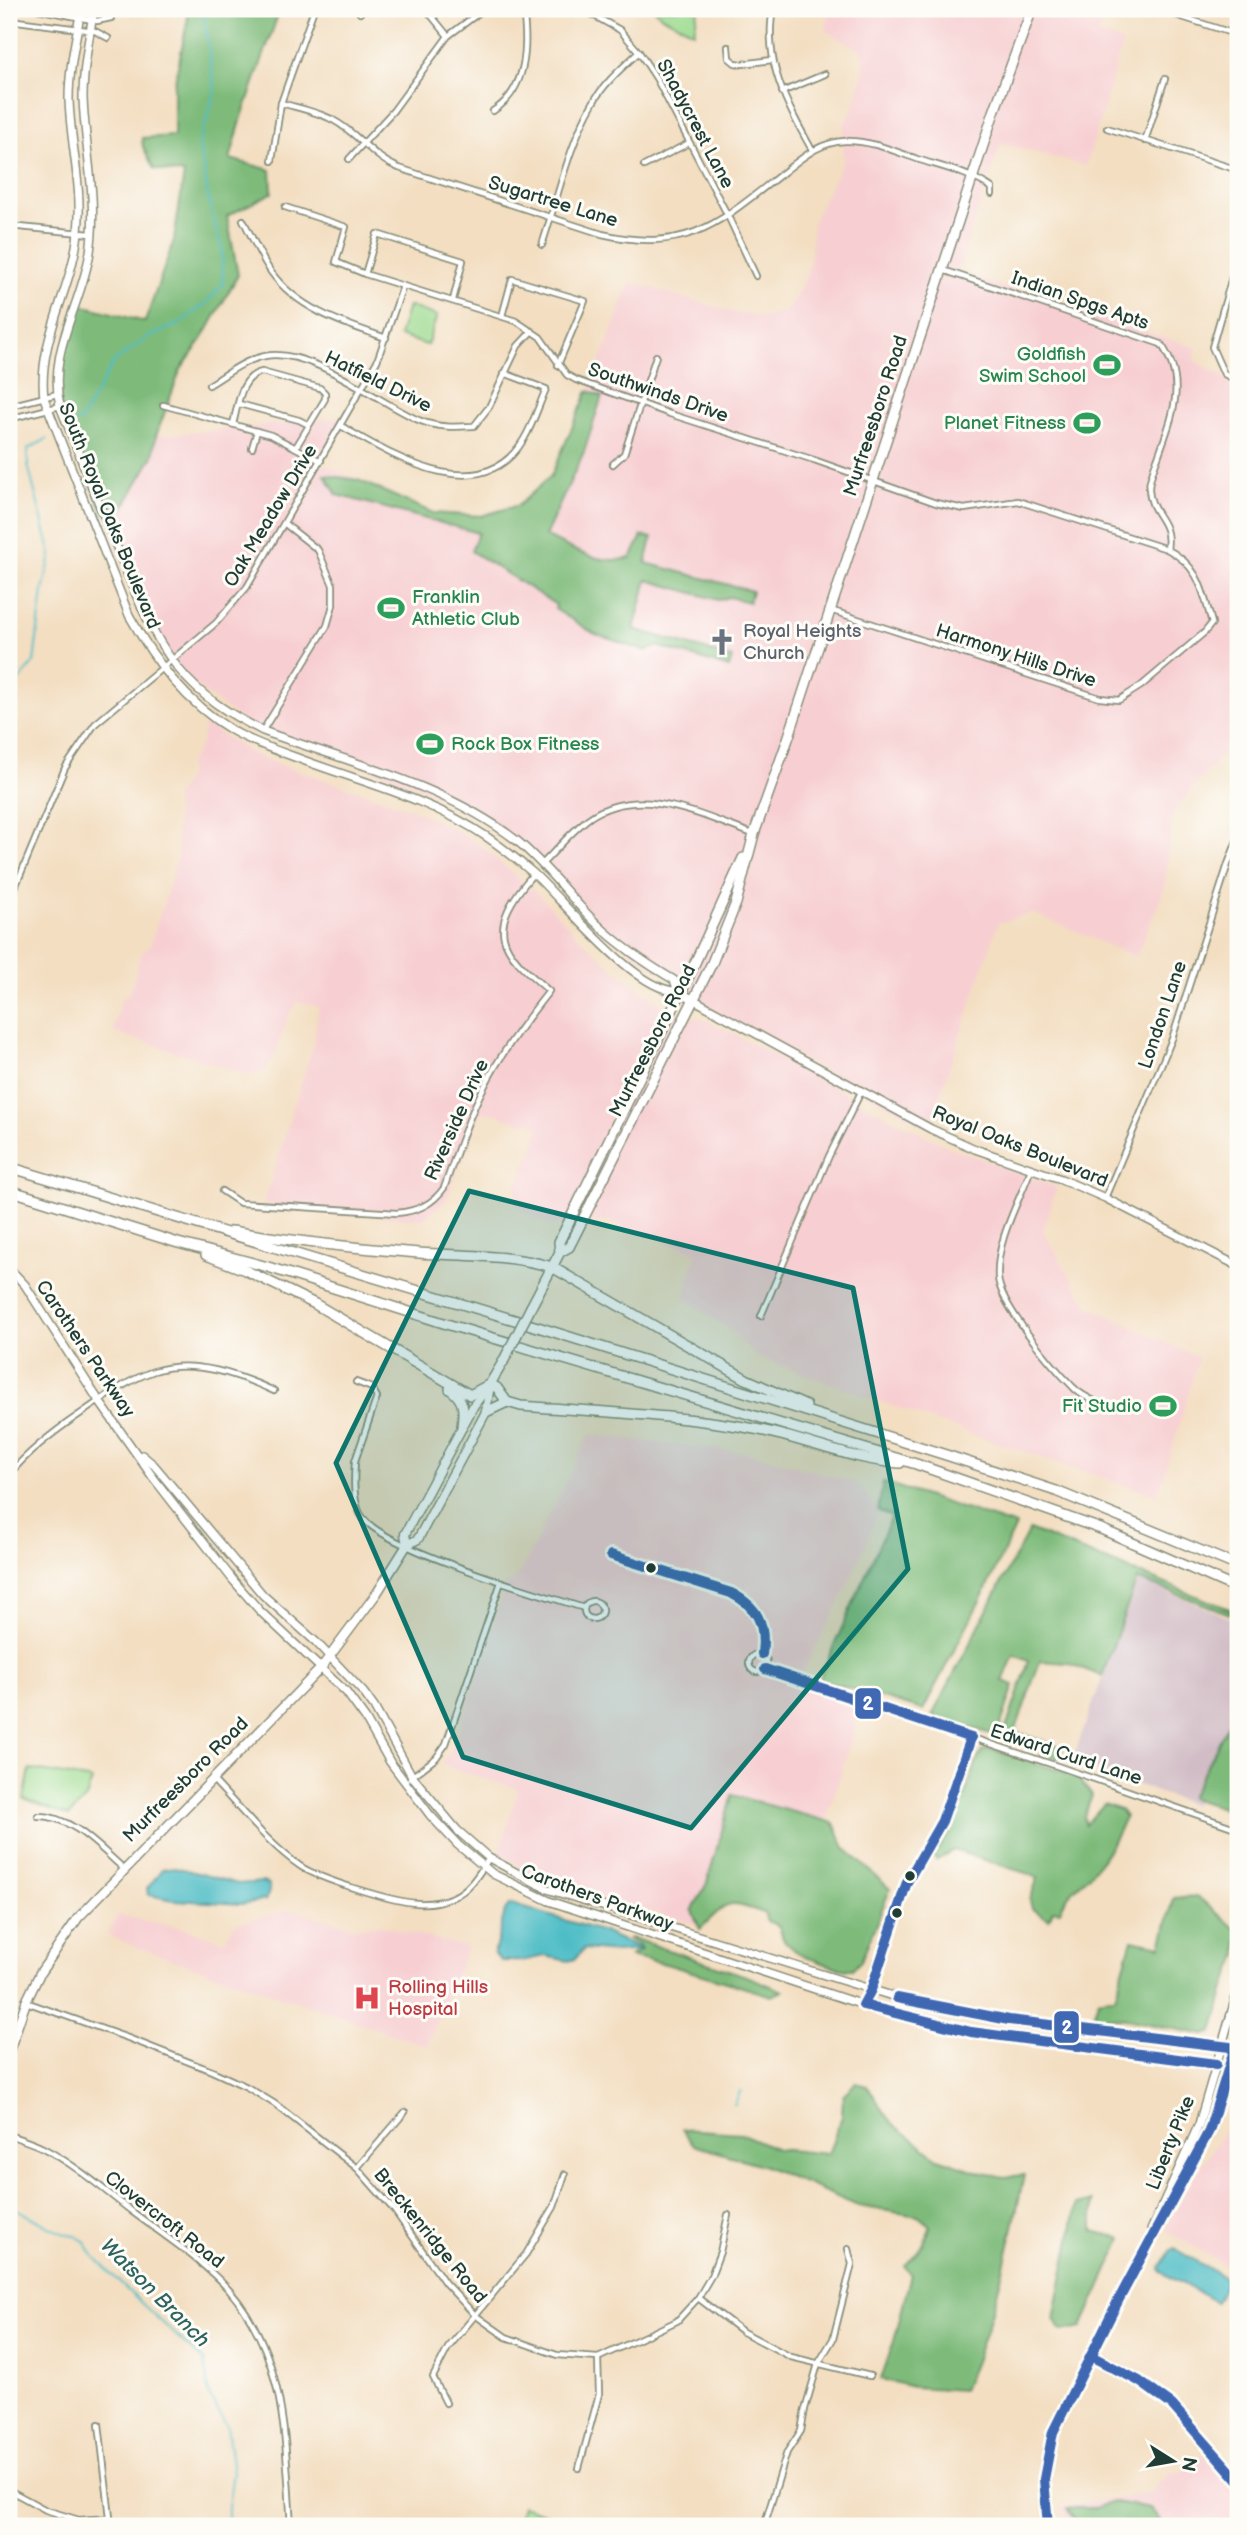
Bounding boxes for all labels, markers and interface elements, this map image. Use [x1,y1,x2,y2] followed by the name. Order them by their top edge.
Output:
[651,55,739,193] street label: Shadycrest Lane
[486,171,620,233] street label: Sugartree Lane
[1008,267,1152,335] street label: Indian Spgs Apts
[839,333,913,499] street label: Murfreesboro Road
[979,343,1086,388] place label: Goldfish Swim School
[321,346,435,418] street label: Hatfield Drive
[1092,350,1122,380] sports icon: Goldfish Swim School
[585,358,731,428] street label: Southwinds Drive
[53,400,165,632] street label: South Royal Oaks Boulevard
[1072,408,1102,438] sports icon: Planet Fitness
[944,412,1066,435] place label: Planet Fitness
[219,441,323,591] street label: Oak Meadow Drive
[412,586,520,631] place label: Franklin Athletic Club
[376,593,406,623] sports icon: Franklin Athletic Club
[933,619,1099,693] street label: Harmony Hills Drive
[743,620,861,665] place label: Royal Heights Church
[707,627,737,657] church icon: Royal Heights Church
[415,729,445,759] sports icon: Rock Box Fitness
[451,733,599,756] place label: Rock Box Fitness
[1134,958,1192,1072] street label: London Lane
[605,961,701,1121] street label: Murfreesboro Road
[420,1056,494,1184] street label: Riverside Drive
[929,1101,1111,1193] street label: Royal Oaks Boulevard
[31,1276,140,1422] street label: Carothers Parkway
[1148,1391,1178,1421] sports icon: Fit Studio
[1062,1395,1142,1418] place label: Fit Studio
[644,1561,658,1575] unlabelled marker
[854,1687,882,1720] line badge: 2
[862,1693,874,1716] text: 2
[118,1712,254,1848] street label: Murfreesboro Road
[987,1720,1145,1790] street label: Edward Curd Lane
[518,1860,677,1936] street label: Carothers Parkway
[903,1869,917,1883] unlabelled marker
[890,1906,904,1920] unlabelled marker
[388,1976,488,2021] place label: Rolling Hills Hospital
[352,1983,382,2013] hospital icon: Rolling Hills Hospital
[1053,2010,1080,2044] line badge: 2
[1061,2017,1073,2040] text: 2
[1142,2093,1200,2193] street label: Liberty Pike
[368,2164,492,2308] street label: Breckenridge Road
[100,2166,228,2274] street label: Clovercroft Road
[95,2233,215,2353] water label: Watson Branch
[1138,2426,1208,2496] north arrow
[1176,2455,1201,2473] text: N

